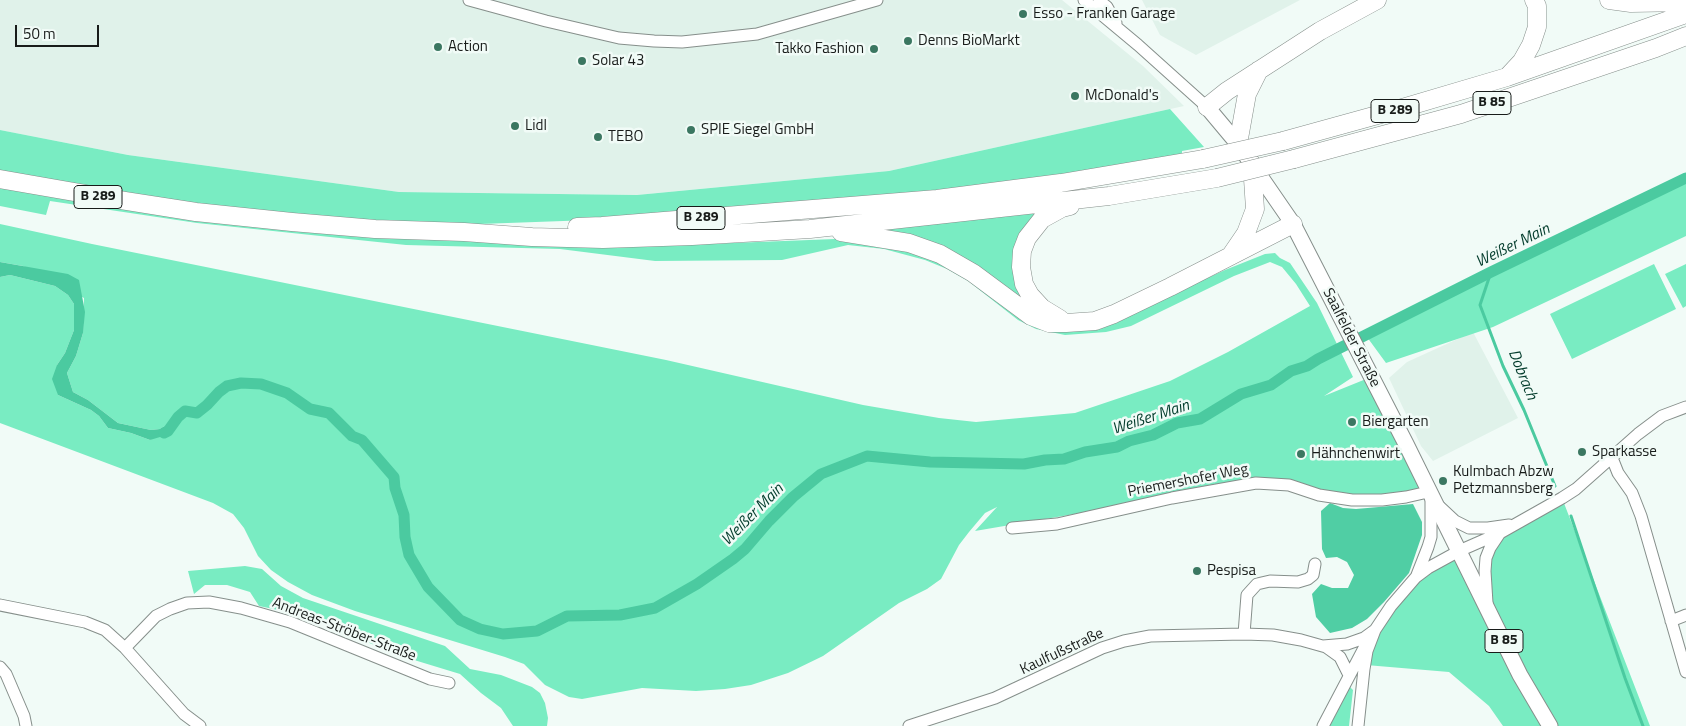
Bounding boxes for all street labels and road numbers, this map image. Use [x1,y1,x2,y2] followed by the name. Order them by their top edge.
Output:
[1473,92,1511,115] road number: B 85
[1371,100,1419,122] road number: B 289
[74,186,122,208] road number: B 289
[677,207,725,230] road number: B 289
[1318,286,1384,390] street label: Saalfelder Straße
[1126,460,1250,502] street label: Priemershofer Weg
[270,594,418,666] street label: Andreas-Ströber-Straße
[1017,625,1107,679] street label: Kaulfußstraße
[1485,630,1523,652] road number: B 85

